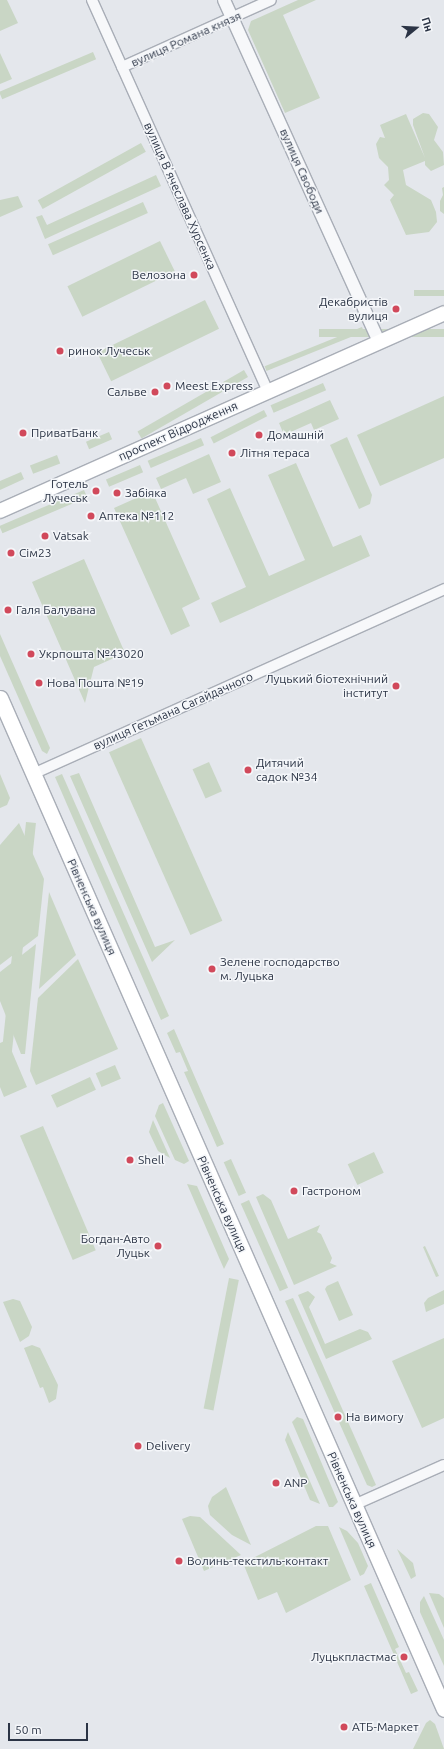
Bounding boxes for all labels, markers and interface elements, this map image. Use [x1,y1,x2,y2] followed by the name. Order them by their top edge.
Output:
[129,8,243,70] street label: вулиця Романа князя
[396,8,436,48] north arrow
[419,16,435,33] text: Пн
[141,120,219,272] street label: вулиця Вʼячеслава Хурсенка
[277,126,327,216] street label: вулиця Свободи
[132,268,186,282] place label: Велозона
[189,270,199,280] marker: Велозона
[319,295,388,323] place label: Декабристів вулиця
[391,304,401,314] marker: Декабристів вулиця
[68,344,150,358] place label: ринок Лучеськ
[55,346,65,356] marker: ринок Лучеськ
[175,379,253,393] place label: Meest Express
[162,381,172,391] marker: Meest Express
[107,385,147,399] place label: Сальве
[150,387,160,397] marker: Сальве
[116,398,240,464] street label: проспект Відродження
[31,426,98,440] place label: ПриватБанк
[18,428,28,438] marker: ПриватБанк
[267,428,324,442] place label: Домашній
[254,430,264,440] marker: Домашній
[240,446,310,460] place label: Літня тераса
[227,448,237,458] marker: Літня тераса
[43,477,88,505] place label: Готель Лучеськ
[91,486,101,496] marker: Готель Лучеськ
[125,486,167,500] place label: Забіяка
[112,488,122,498] marker: Забіяка
[99,509,174,523] place label: Аптека №112
[86,511,96,521] marker: Аптека №112
[53,529,89,543] place label: Vatsak
[40,531,50,541] marker: Vatsak
[19,546,52,560] place label: Сім23
[6,548,16,558] marker: Сім23
[16,603,96,617] place label: Галя Балувана
[3,605,13,615] marker: Галя Балувана
[39,647,144,661] place label: Укрпошта №43020
[26,649,36,659] marker: Укрпошта №43020
[91,669,255,753] street label: вулиця Гетьмана Сагайдачного
[265,672,388,700] place label: Луцький біотехнічний інститут
[47,676,144,690] place label: Нова Пошта №19
[34,678,44,688] marker: Нова Пошта №19
[391,681,401,691] marker: Луцький біотехнічний інститут
[256,756,317,784] place label: Дитячий садок №34
[243,765,253,775] marker: Дитячий садок №34
[64,857,120,957] street label: Рівненська вулиця
[220,955,340,983] place label: Зелене господарство м. Луцька
[207,964,217,974] marker: Зелене господарство м. Луцька
[138,1153,164,1167] place label: Shell
[194,1154,250,1254] street label: Рівненська вулиця
[125,1155,135,1165] marker: Shell
[302,1184,361,1198] place label: Гастроном
[289,1186,299,1196] marker: Гастроном
[81,1232,150,1260] place label: Богдан-Авто Луцьк
[153,1241,163,1251] marker: Богдан-Авто Луцьк
[346,1410,404,1424] place label: На вимогу
[333,1412,343,1422] marker: На вимогу
[146,1439,190,1453] place label: Delivery
[133,1441,143,1451] marker: Delivery
[324,1450,380,1550] street label: Рівненська вулиця
[284,1476,308,1490] place label: ANP
[271,1478,281,1488] marker: ANP
[187,1554,328,1568] place label: Волинь-текстиль-контакт
[174,1556,184,1566] marker: Волинь-текстиль-контакт
[311,1650,396,1664] place label: Луцькпластмас
[399,1652,409,1662] marker: Луцькпластмас
[10,1715,90,1741] scale bar
[352,1720,419,1734] place label: АТБ-Маркет
[339,1722,349,1732] marker: АТБ-Маркет
[15,1723,42,1736] text: 50 m

